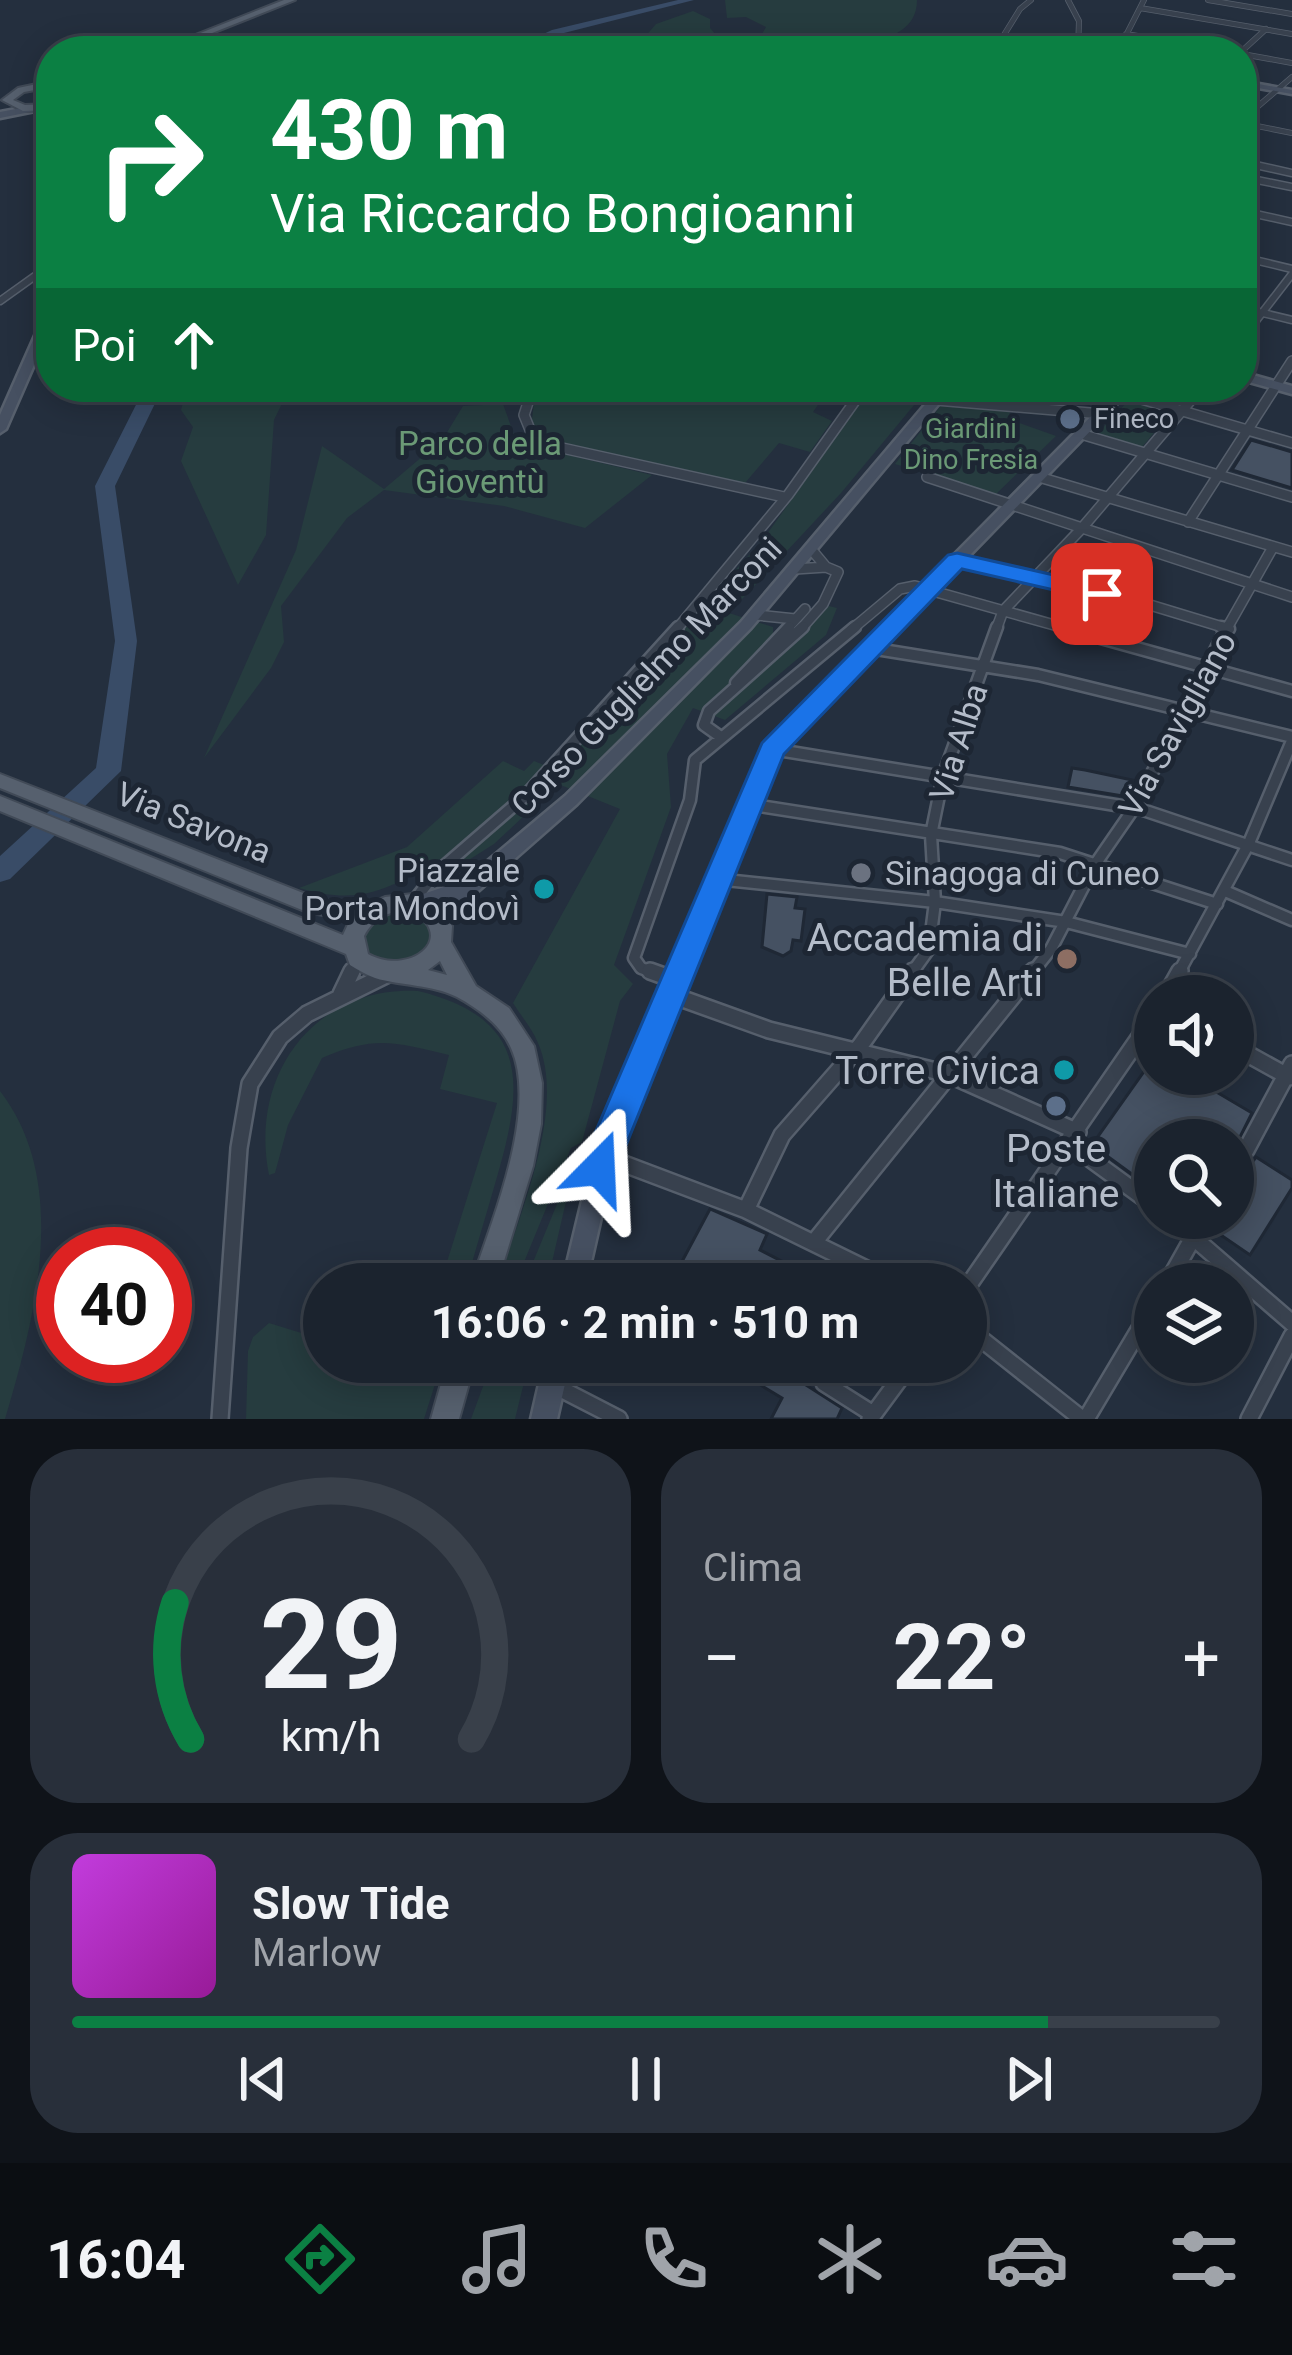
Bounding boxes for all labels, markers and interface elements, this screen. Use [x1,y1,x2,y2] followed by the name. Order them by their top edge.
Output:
[270,81,508,180] text: 430 m
[72,84,228,240] icon: right
[270,182,856,245] text: Via Riccardo Bongioanni
[161,312,227,378] icon: ahead
[72,319,137,372] text: Poi
[1094,403,1174,435] place label: Fineco
[1057,406,1083,432] marker: Fineco
[904,413,1038,476] park label: Giardini Dino Fresia
[398,424,562,501] park label: Parco della Gioventù
[503,529,790,824] street label: Corso Guglielmo Marconi
[1051,543,1153,645] pin
[1069,561,1135,627] icon: arrive
[1110,625,1244,824] street label: Via Savigliano
[921,678,996,806] street label: Via Alba
[111,774,277,871] street label: Via Savona
[304,851,520,928] place label: Piazzale Porta Mondovì
[885,854,1160,893] place label: Sinagoga di Cuneo
[848,860,874,886] marker: Sinagoga di Cuneo
[531,876,557,902] marker: Piazzale Porta Mondovì
[807,915,1043,1006] place label: Accademia di Belle Arti
[1054,946,1080,972] marker: Accademia di Belle Arti
[1134,975,1254,1383] map controls
[1134,975,1254,1095] button: sound
[835,1048,1040,1094] place label: Torre Civica
[1051,1057,1077,1083] marker: Torre Civica
[1043,1093,1069,1119] marker: Poste Italiane
[536,1105,662,1231] position arrow
[1134,1119,1254,1239] button: search
[993,1126,1119,1217] place label: Poste Italiane
[36,1227,192,1383] speed limit sign: 40
[1134,1263,1254,1383] button: layers
[431,1296,859,1349] text: 16:06 · 2 min · 510 m
[703,1545,803,1591] text: Clima
[259,1572,402,1718] text: 29
[892,1606,1031,1711] text: 22°
[703,1620,741,1697] text: −
[1183,1620,1220,1697] text: +
[280,1711,381,1761] text: km/h
[252,1877,450,1930] text: Slow Tide
[252,1930,382,1976] text: Marlow
[230,2046,296,2112] icon: previous
[613,2046,679,2112] icon: pause
[996,2046,1062,2112] icon: next
[278,2217,362,2301] icon: directions
[455,2217,539,2301] icon: music
[632,2217,716,2301] icon: phone
[808,2217,892,2301] icon: climate
[985,2217,1069,2301] icon: car
[1162,2217,1246,2301] icon: filters
[46,2228,185,2291] text: 16:04

